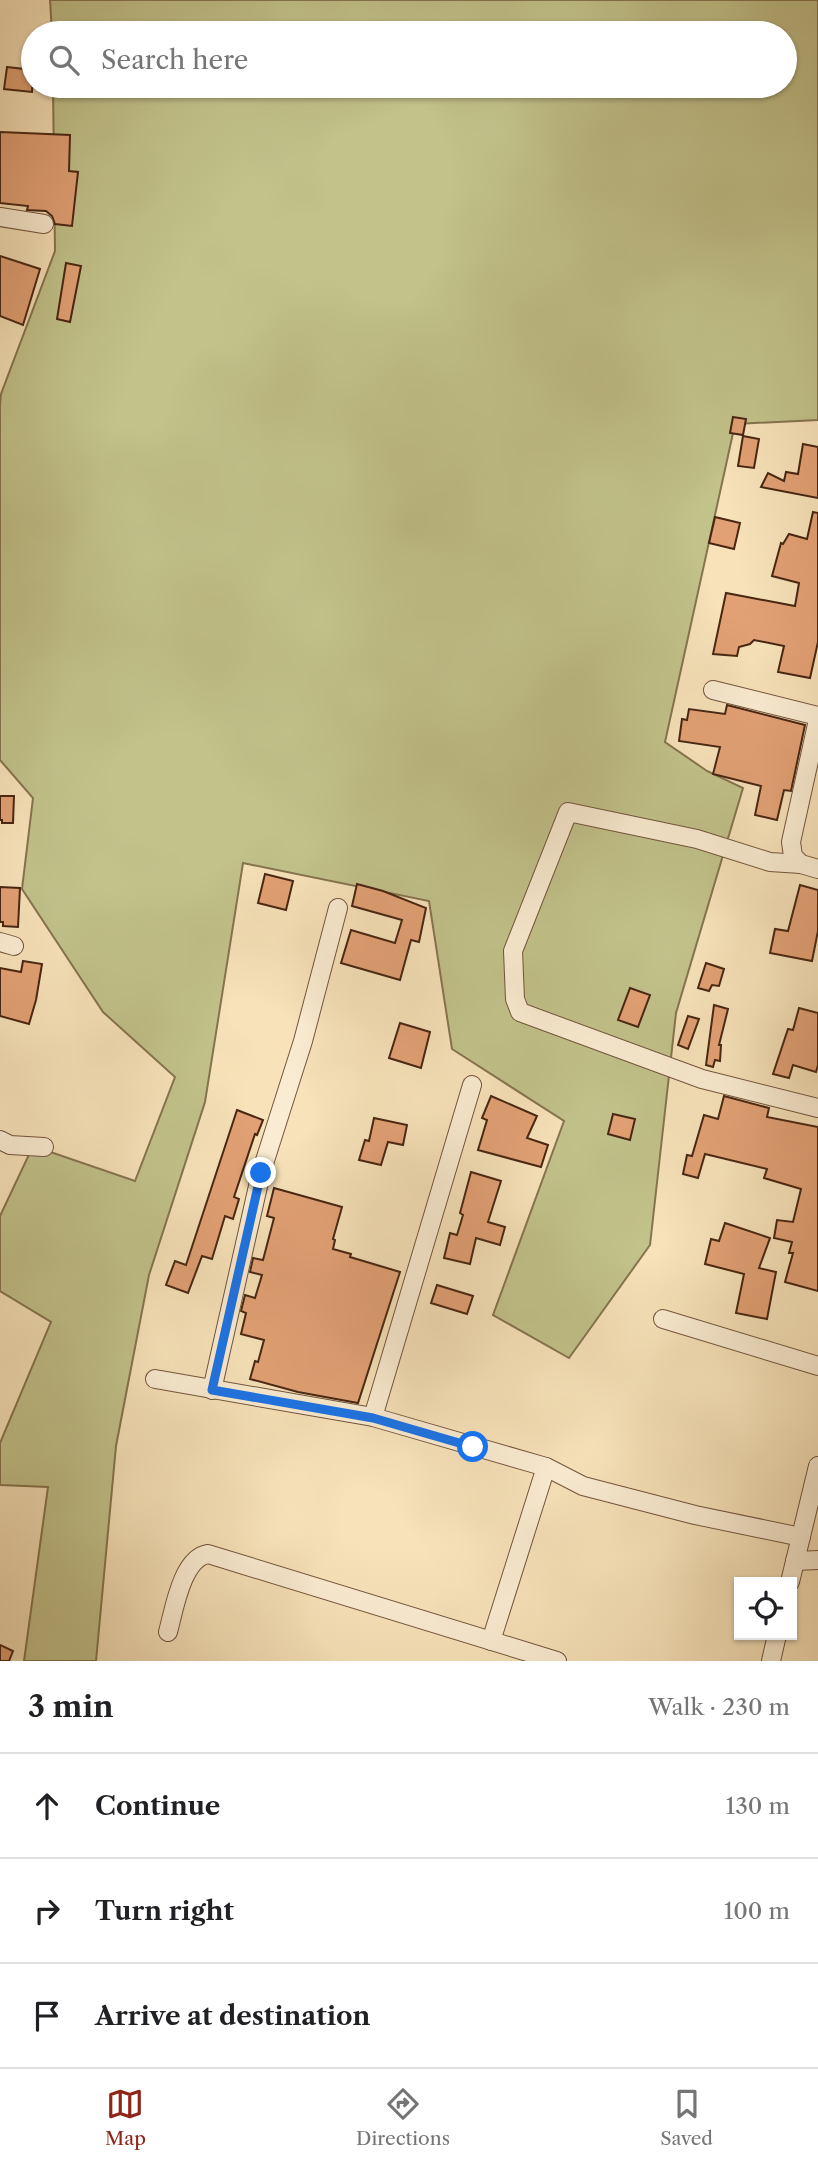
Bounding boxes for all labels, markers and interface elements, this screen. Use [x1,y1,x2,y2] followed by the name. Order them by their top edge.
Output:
[21,21,797,98] search box
[45,41,83,79] icon: search
[101,44,248,76] text: Search here
[245,1157,276,1188] route end
[457,1431,488,1462] route start
[734,1577,797,1640] map controls
[734,1577,797,1640] button: locate
[28,1688,114,1725] text: 3 min
[648,1693,790,1721] text: Walk · 230 m
[28,1787,66,1825] icon: ahead
[95,1790,220,1822] text: Continue
[726,1792,790,1820] text: 130 m
[28,1892,66,1930] icon: right
[95,1895,234,1927] text: Turn right
[724,1897,790,1925] text: 100 m
[28,1997,66,2035] icon: arrive
[95,2000,370,2032] text: Arrive at destination
[105,2085,146,2150] tab: Map
[356,2085,450,2150] tab: Directions
[660,2085,713,2150] tab: Saved

